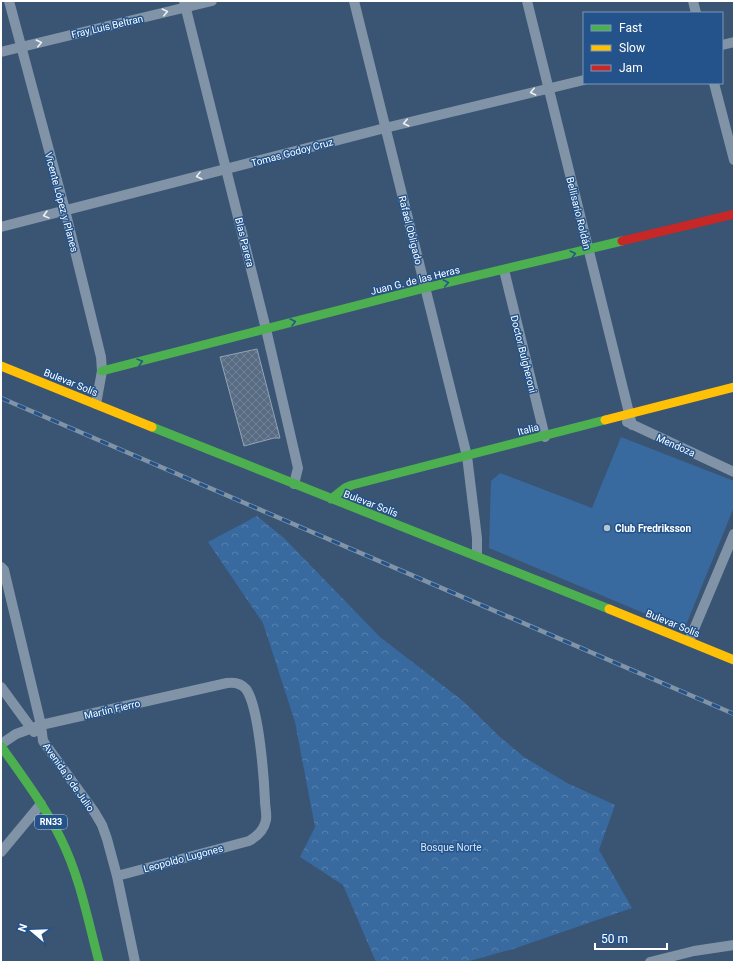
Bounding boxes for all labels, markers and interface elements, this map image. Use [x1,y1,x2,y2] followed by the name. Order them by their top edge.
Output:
[162,9,168,17] one-way arrow
[583,12,723,84] legend
[70,13,144,40] street label: Fray Luis Beltran
[619,21,642,35] text: Fast
[36,39,42,47] one-way arrow
[619,41,645,55] text: Slow
[619,61,643,75] text: Jam
[529,88,536,96] one-way arrow
[403,118,409,126] one-way arrow
[250,136,334,169] street label: Tomas Godoy Cruz
[43,151,80,253] street label: Vicente López y Planes
[196,172,202,180] one-way arrow
[564,176,593,251] street label: Bellisario Roldán
[397,195,424,266] street label: Rafael Obligado
[43,210,50,219] one-way arrow
[233,216,256,268] street label: Blas Parera
[570,250,576,258] one-way arrow
[369,264,461,297] street label: Juan G. de las Heras
[443,280,449,288] one-way arrow
[509,314,539,394] street label: Doctor Bulgheroni
[290,318,296,326] one-way arrow
[137,358,143,366] one-way arrow
[42,367,99,398] street label: Bulevar Solís
[516,422,540,437] street label: Italia
[655,432,697,459] street label: Mendoza
[342,488,399,519] street label: Bulevar Solís
[602,523,612,533] marker: Club Fredriksson
[615,523,691,534] place label: Club Fredriksson
[644,608,701,639] street label: Bulevar Solís
[83,698,142,721] street label: Martín Fierro
[41,741,96,814] street label: Avenida 9 de Julio
[35,815,67,829] road number: RN33
[420,842,482,853] park label: Bosque Norte
[142,843,224,874] street label: Leopoldo Lugones
[12,911,52,951] north arrow
[16,922,31,934] text: N
[595,925,667,951] scale bar
[601,932,628,946] text: 50 m

